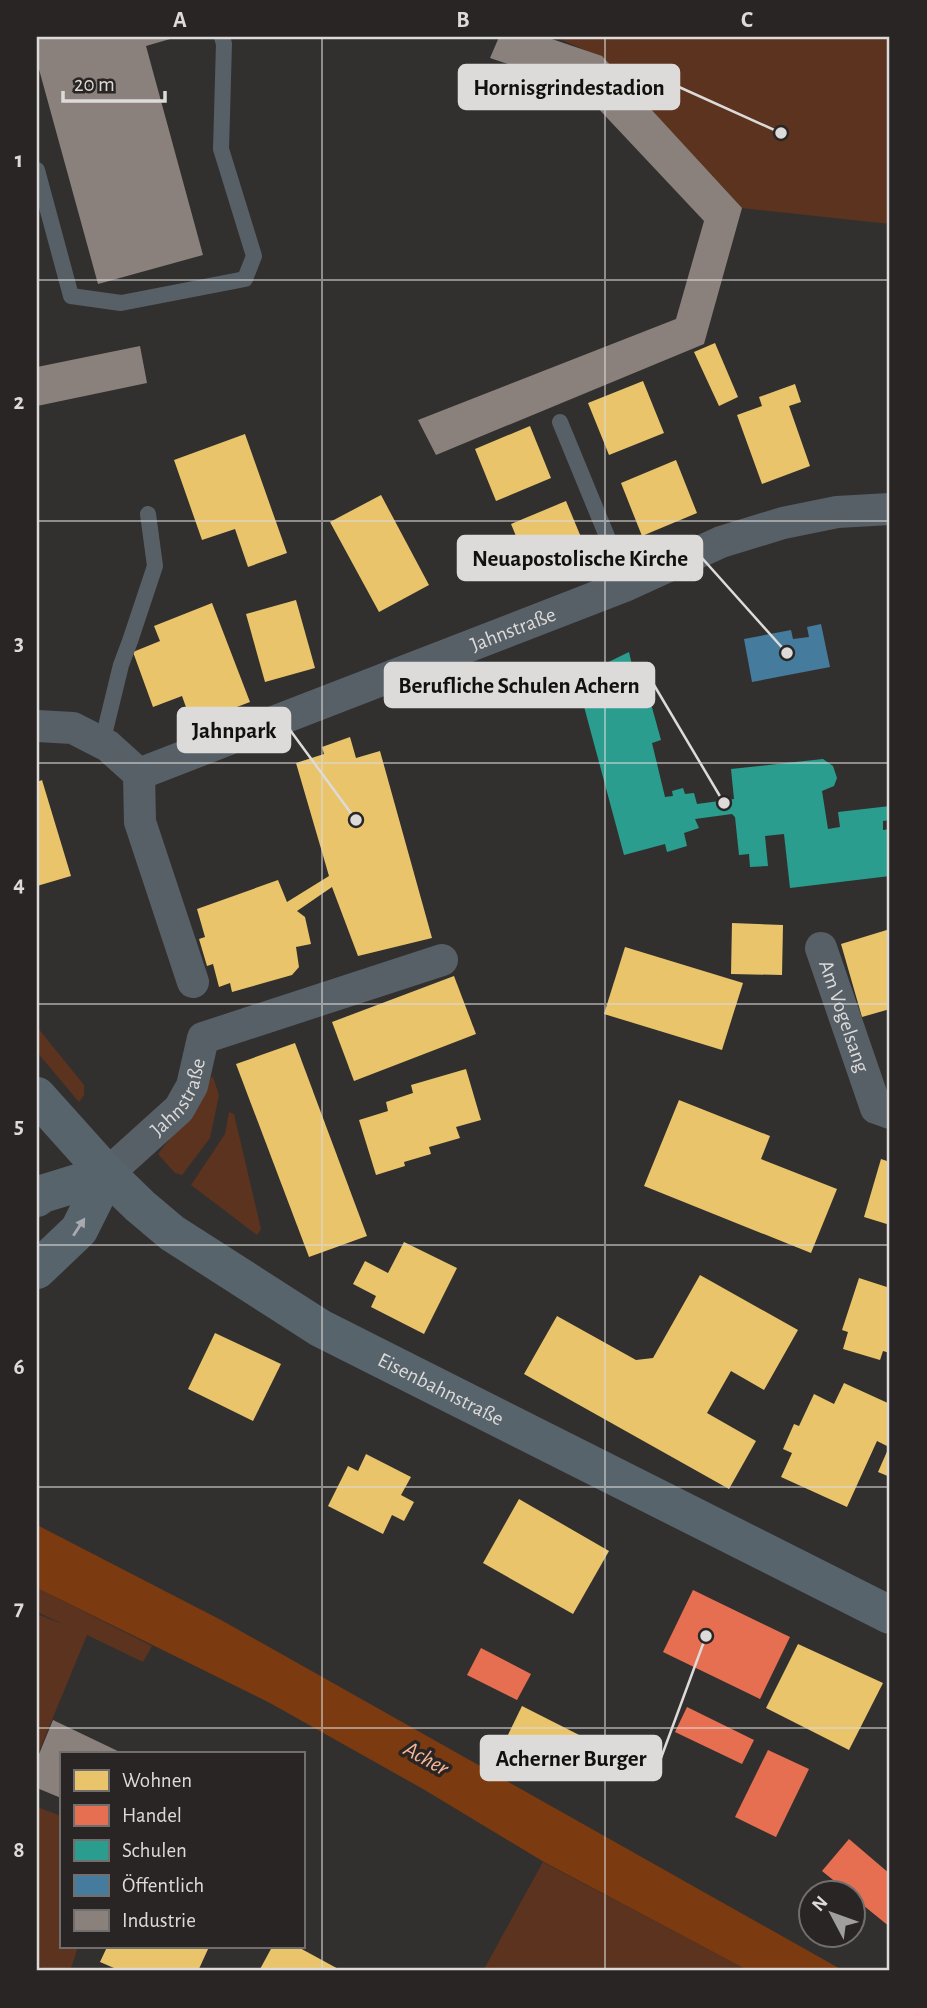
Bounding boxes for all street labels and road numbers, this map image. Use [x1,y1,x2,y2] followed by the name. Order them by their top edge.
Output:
[467,603,558,655] street label: Jahnstraße
[815,957,874,1076] street label: Am Vogelsang
[146,1056,209,1140] street label: Jahnstraße
[375,1349,507,1429] street label: Eisenbahnstraße

